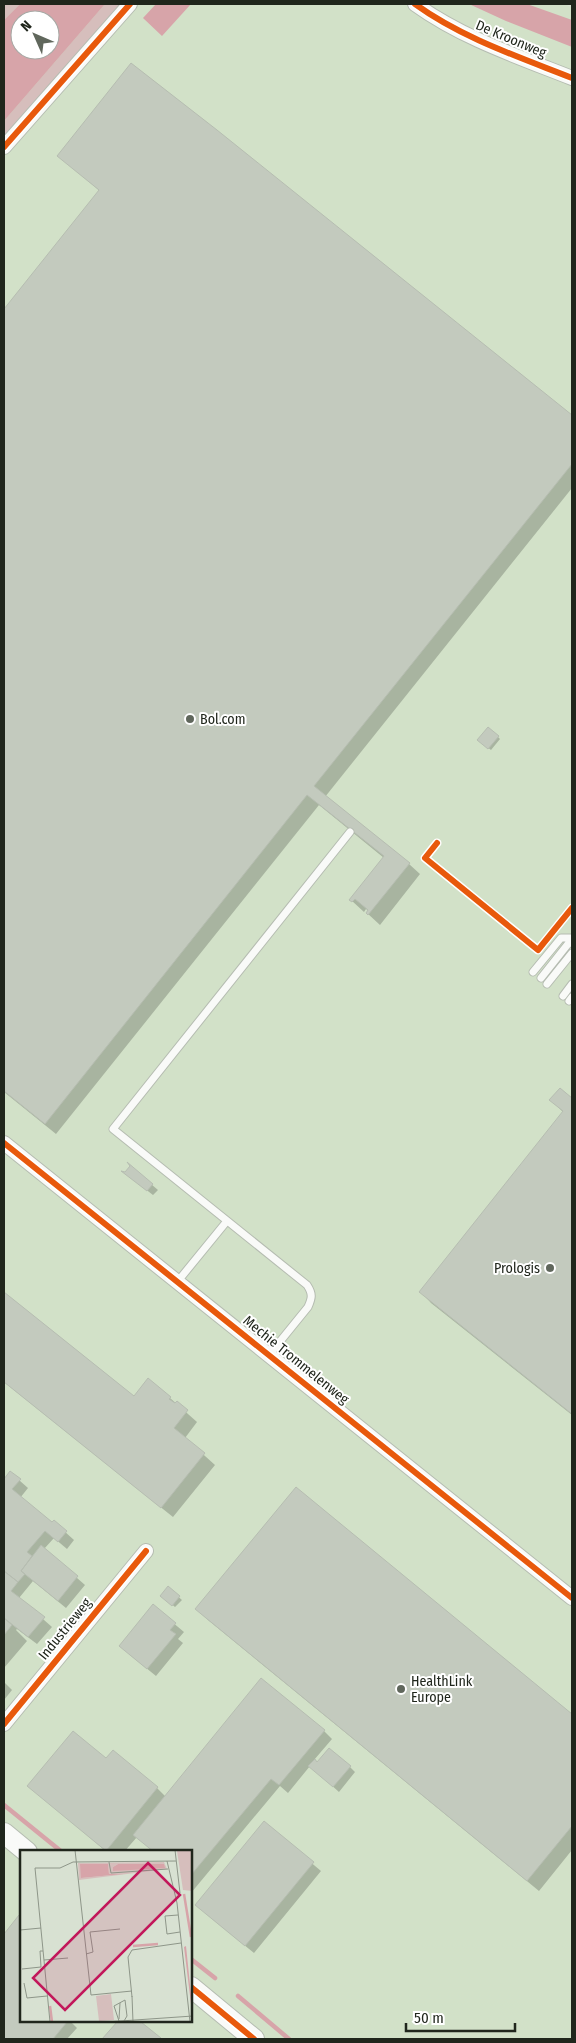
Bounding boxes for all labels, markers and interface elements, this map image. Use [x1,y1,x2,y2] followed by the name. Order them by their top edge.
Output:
[10,10,60,60] north arrow
[17,17,35,35] text: N
[473,17,549,62] street label: De Kroonweg
[200,711,245,728] place label: Bol.com
[184,713,196,725] marker: Bol.com
[494,1260,540,1277] place label: Prologis
[544,1262,556,1274] marker: Prologis
[240,1312,353,1408] street label: Mechie Trommelenweg
[35,1594,95,1663] street label: Industrieweg
[411,1673,473,1706] place label: HealthLink Europe
[395,1683,407,1695] marker: HealthLink Europe
[20,1850,192,2023] inset map
[406,2000,515,2032] scale bar
[414,2009,444,2027] text: 50 m

